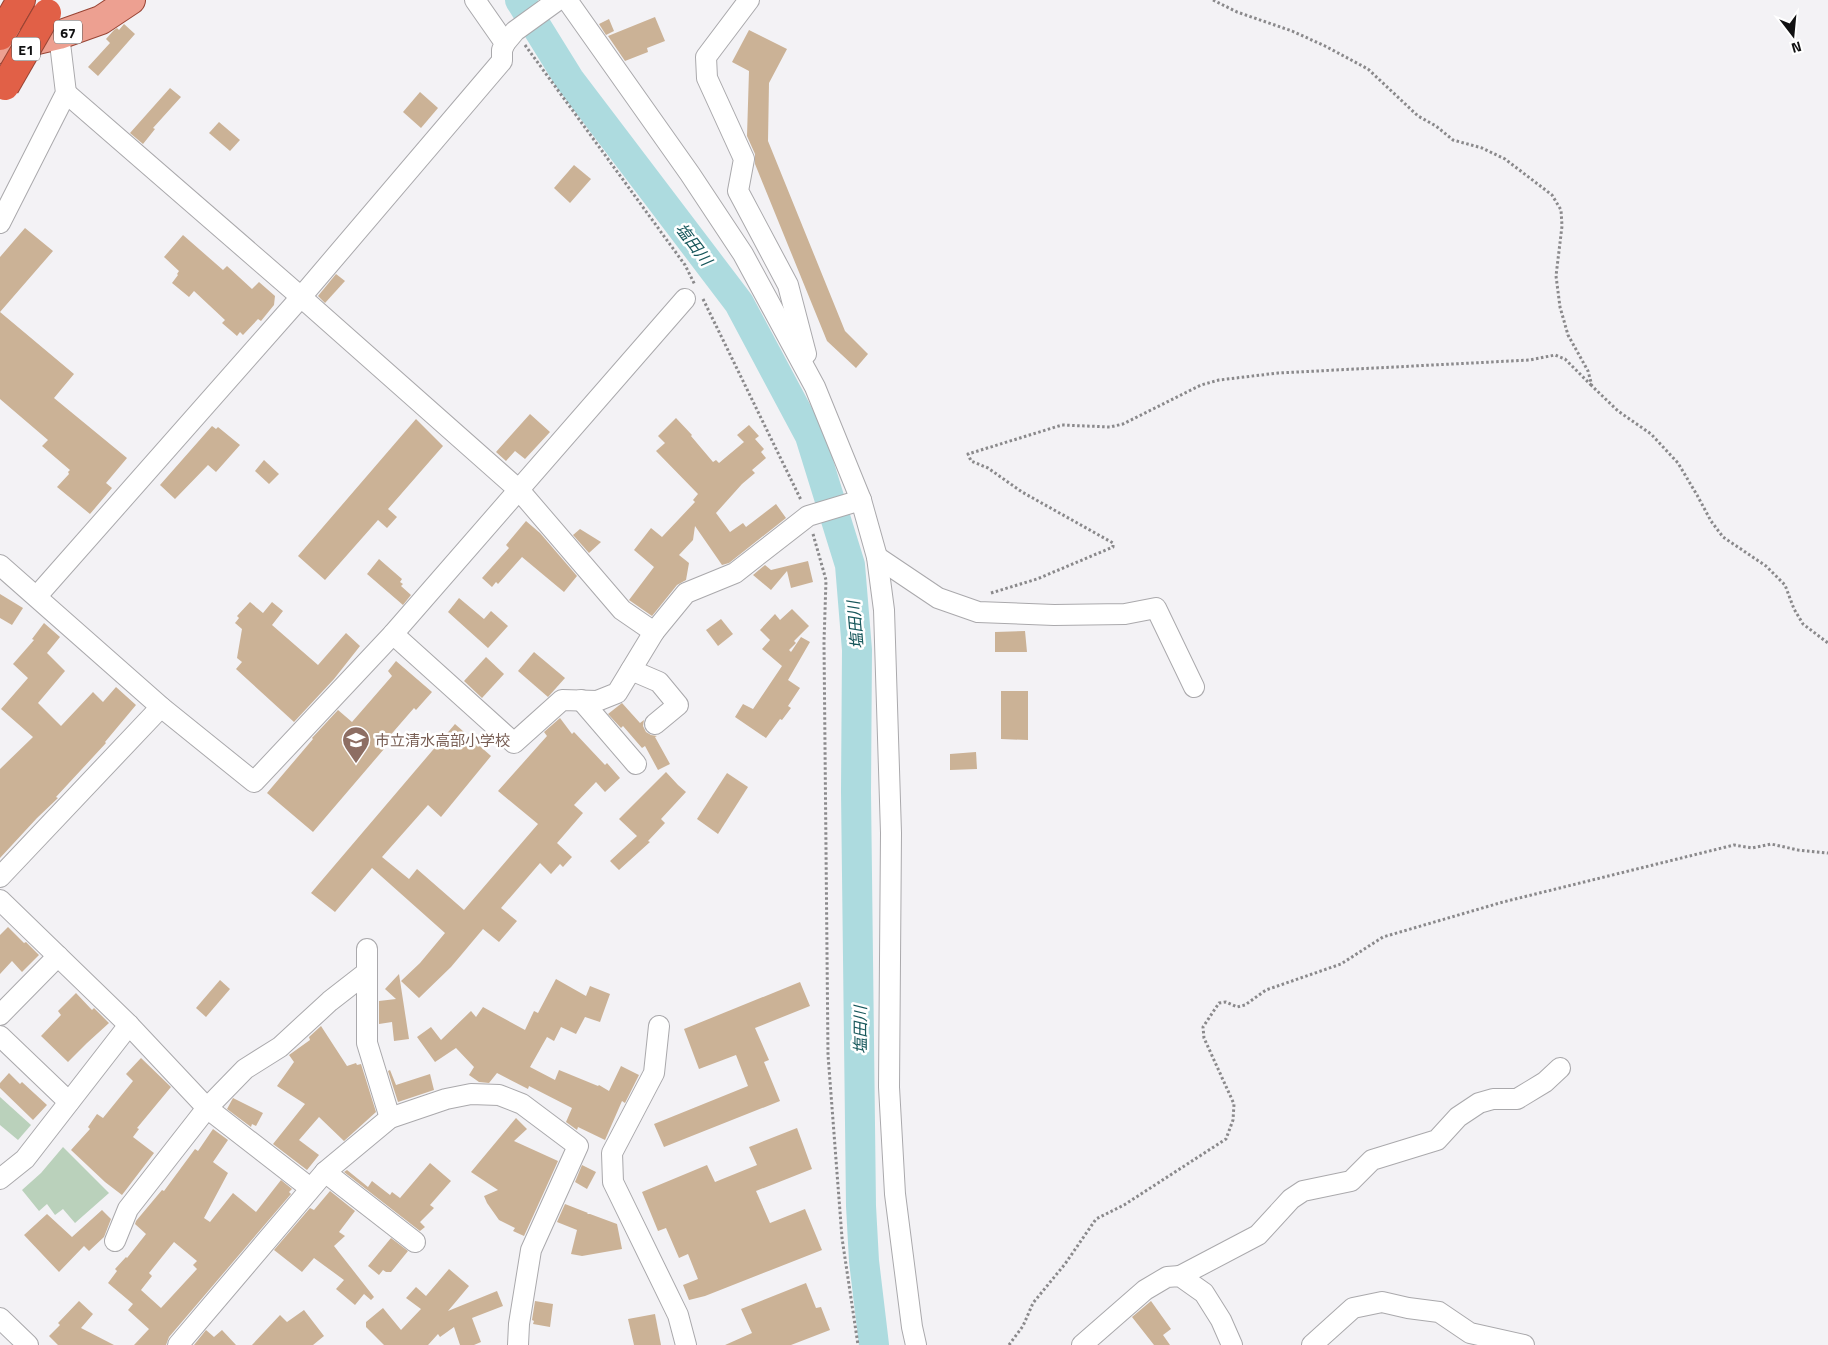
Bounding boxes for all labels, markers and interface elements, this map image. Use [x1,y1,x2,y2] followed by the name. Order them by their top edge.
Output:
[1768,10,1818,60] north arrow
[54,21,82,44] road number: 67
[1789,37,1804,59] text: N
[12,38,40,61] road number: E1
[670,218,719,272] water label: 塩田川
[841,598,869,650] water label: 塩田川
[341,725,371,764] school or university icon: 市立清水高部小学校
[375,729,510,752] place label: 市立清水高部小学校
[848,1004,872,1054] water label: 塩田川

